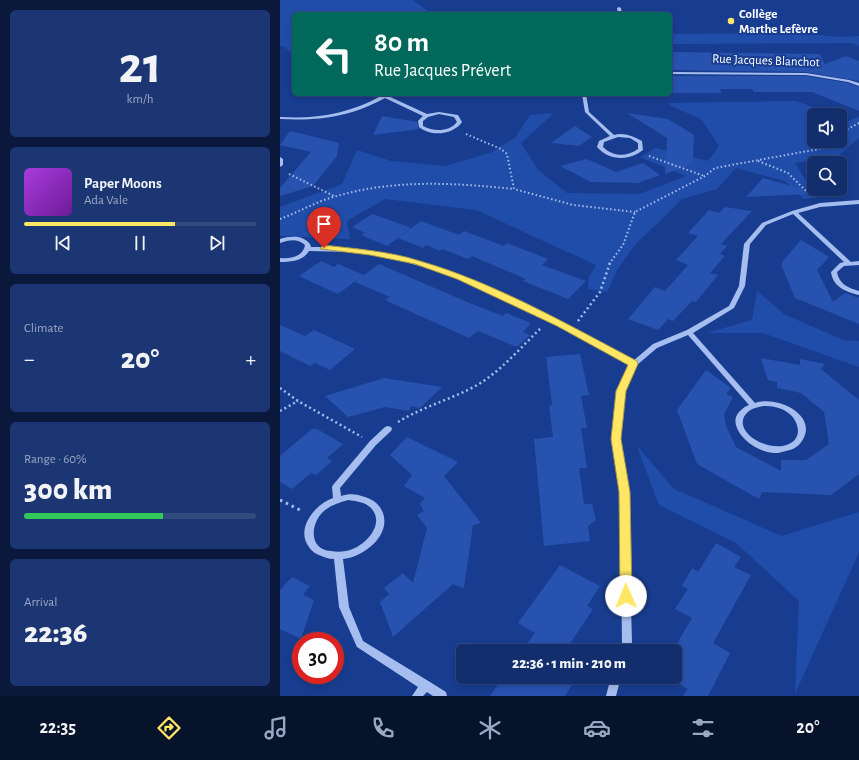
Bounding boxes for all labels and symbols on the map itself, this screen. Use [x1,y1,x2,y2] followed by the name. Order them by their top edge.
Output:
[739,8,818,36] place label: Collège Marthe Lefèvre
[726,16,736,26] marker: Collège Marthe Lefèvre
[712,53,820,69] street label: Rue Jacques Blanchot
[307,207,341,248] pin
[605,575,647,617] position arrow
[292,632,344,684] speed limit sign: 30

